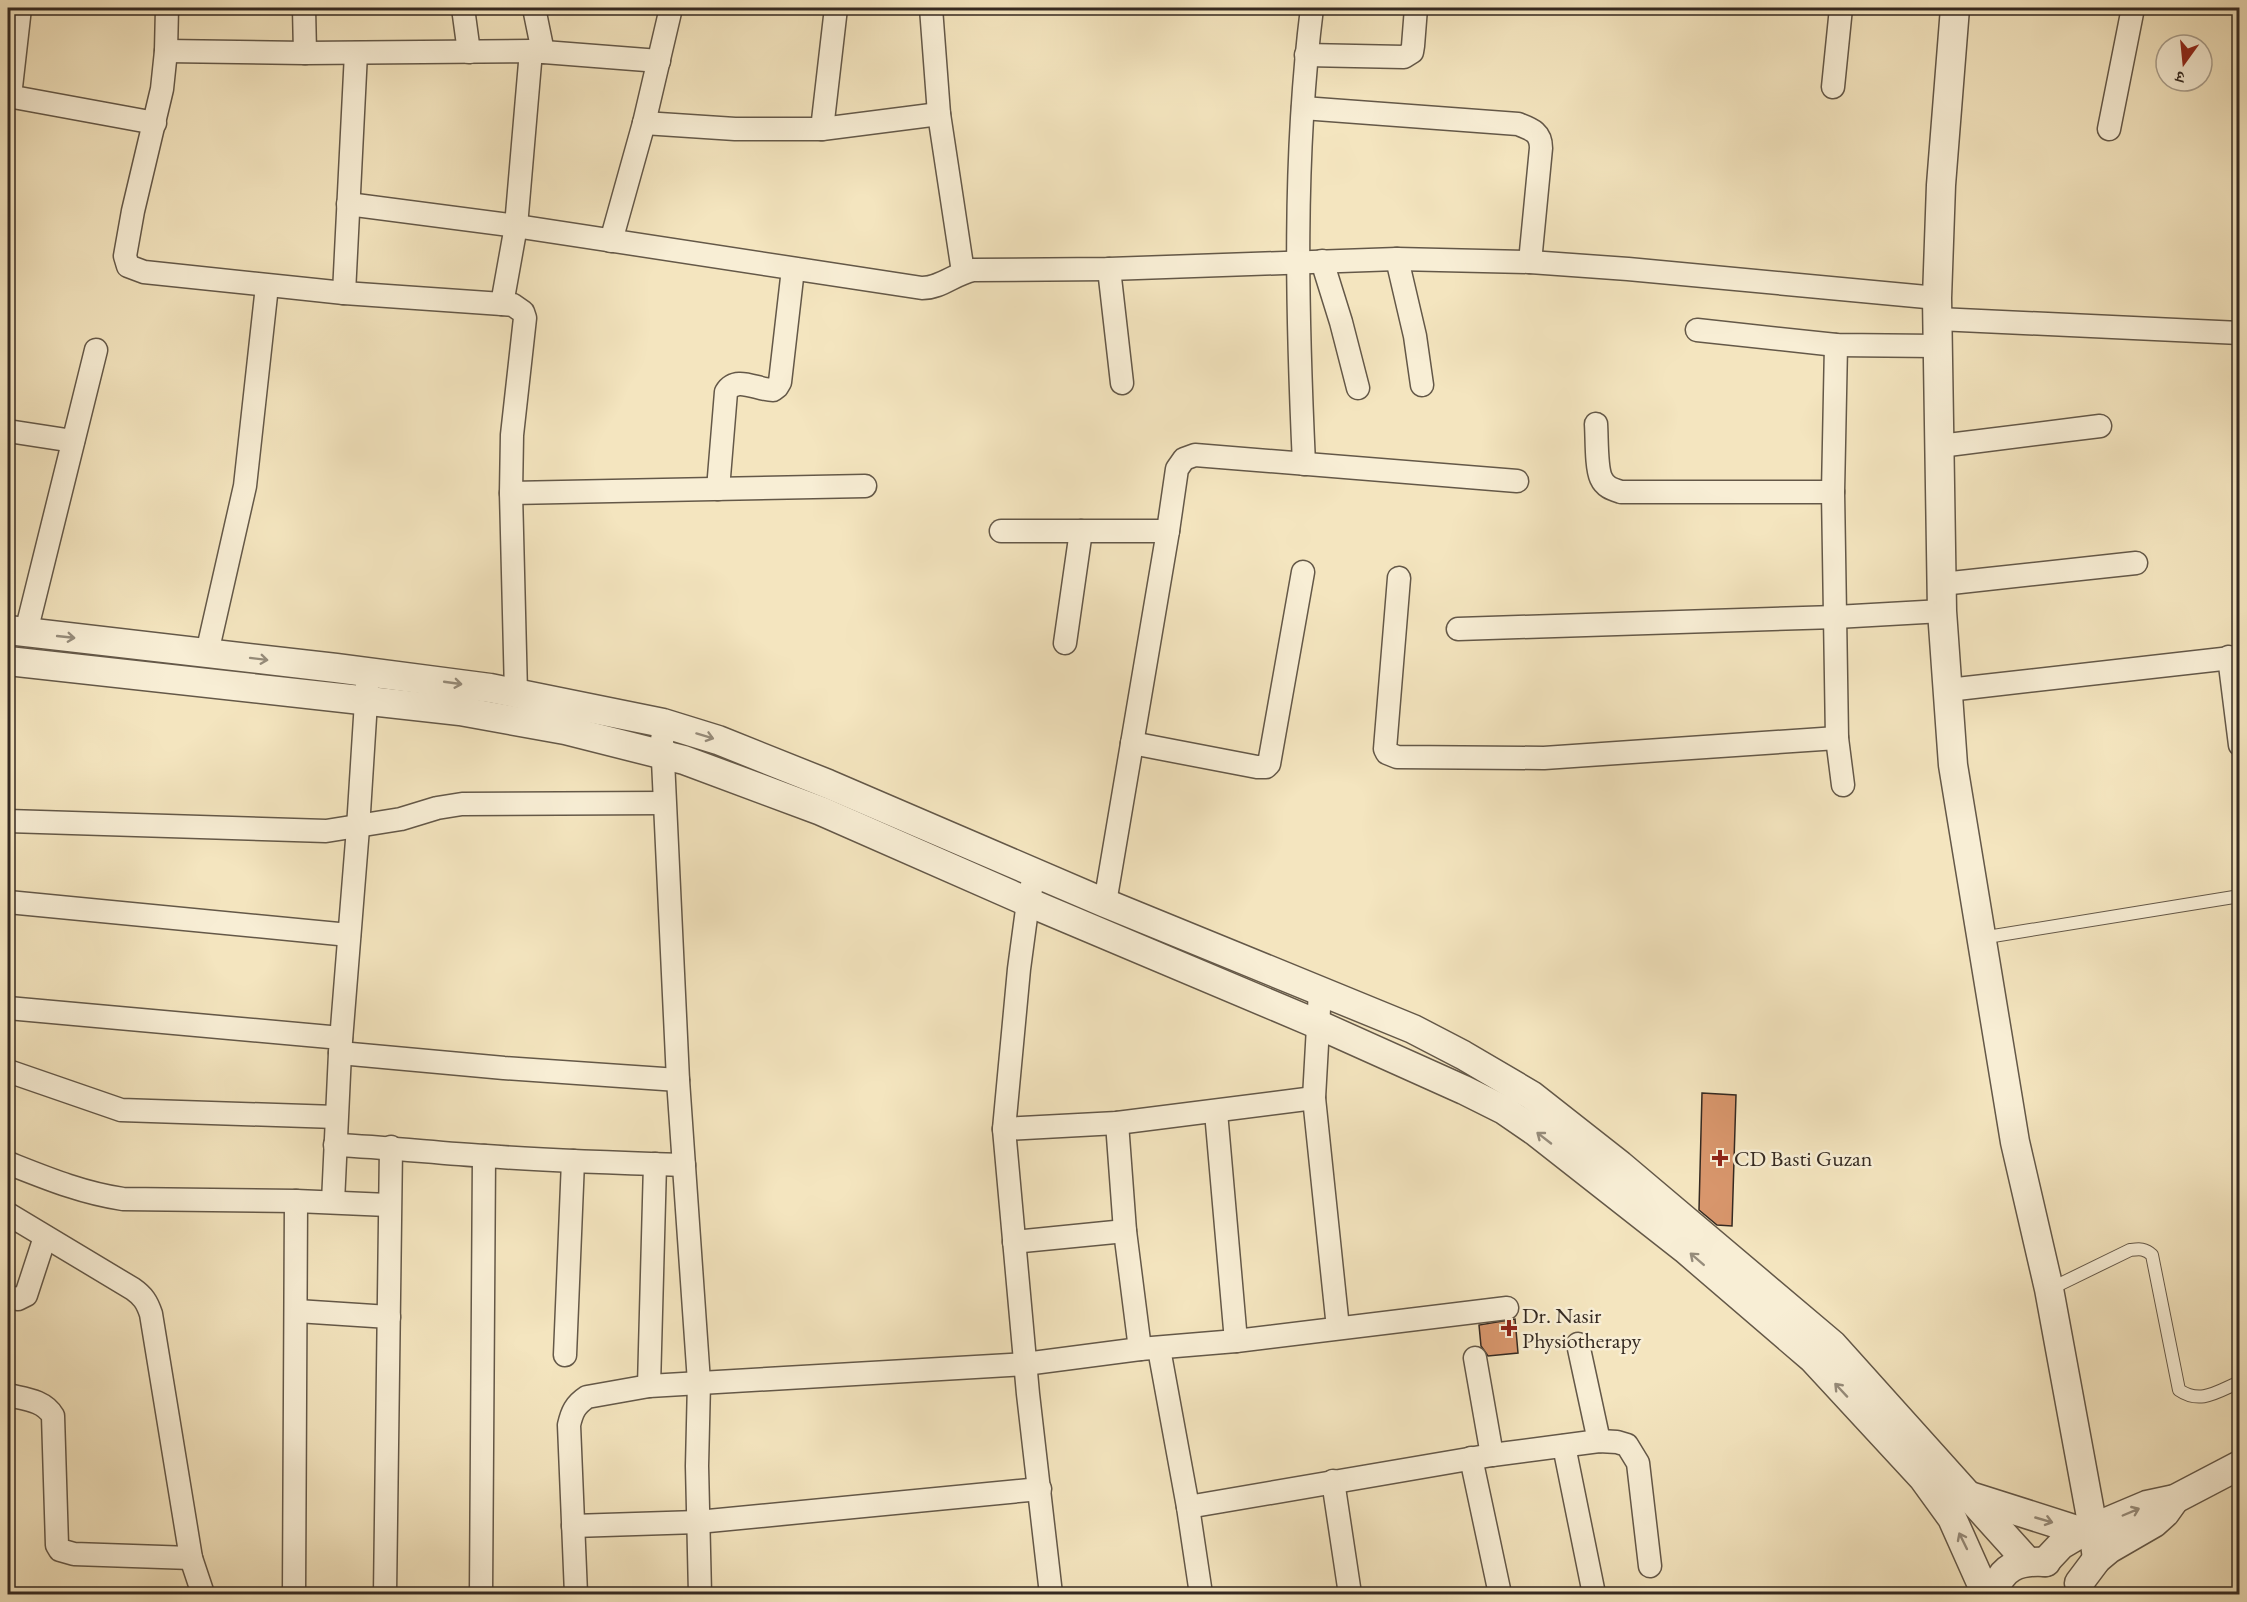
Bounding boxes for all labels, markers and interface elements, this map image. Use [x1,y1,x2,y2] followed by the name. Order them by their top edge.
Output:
[2154,33,2214,93] north arrow
[2172,65,2188,88] text: उ
[55,631,75,642] one-way arrow
[249,654,269,665] one-way arrow
[442,678,462,689] one-way arrow
[695,731,714,742] one-way arrow
[1536,1131,1552,1144] one-way arrow
[1734,1144,1873,1173] place label: CD Basti Guzan
[1711,1149,1729,1167] marker: CD Basti Guzan
[1690,1252,1705,1266] one-way arrow
[1522,1301,1641,1355] place label: Dr. Nasir Physiotherapy
[1500,1319,1518,1337] marker: Dr. Nasir Physiotherapy
[1835,1383,1849,1398] one-way arrow
[2121,1506,2140,1517] one-way arrow
[2034,1515,2053,1526] one-way arrow
[1957,1532,1969,1550] one-way arrow

